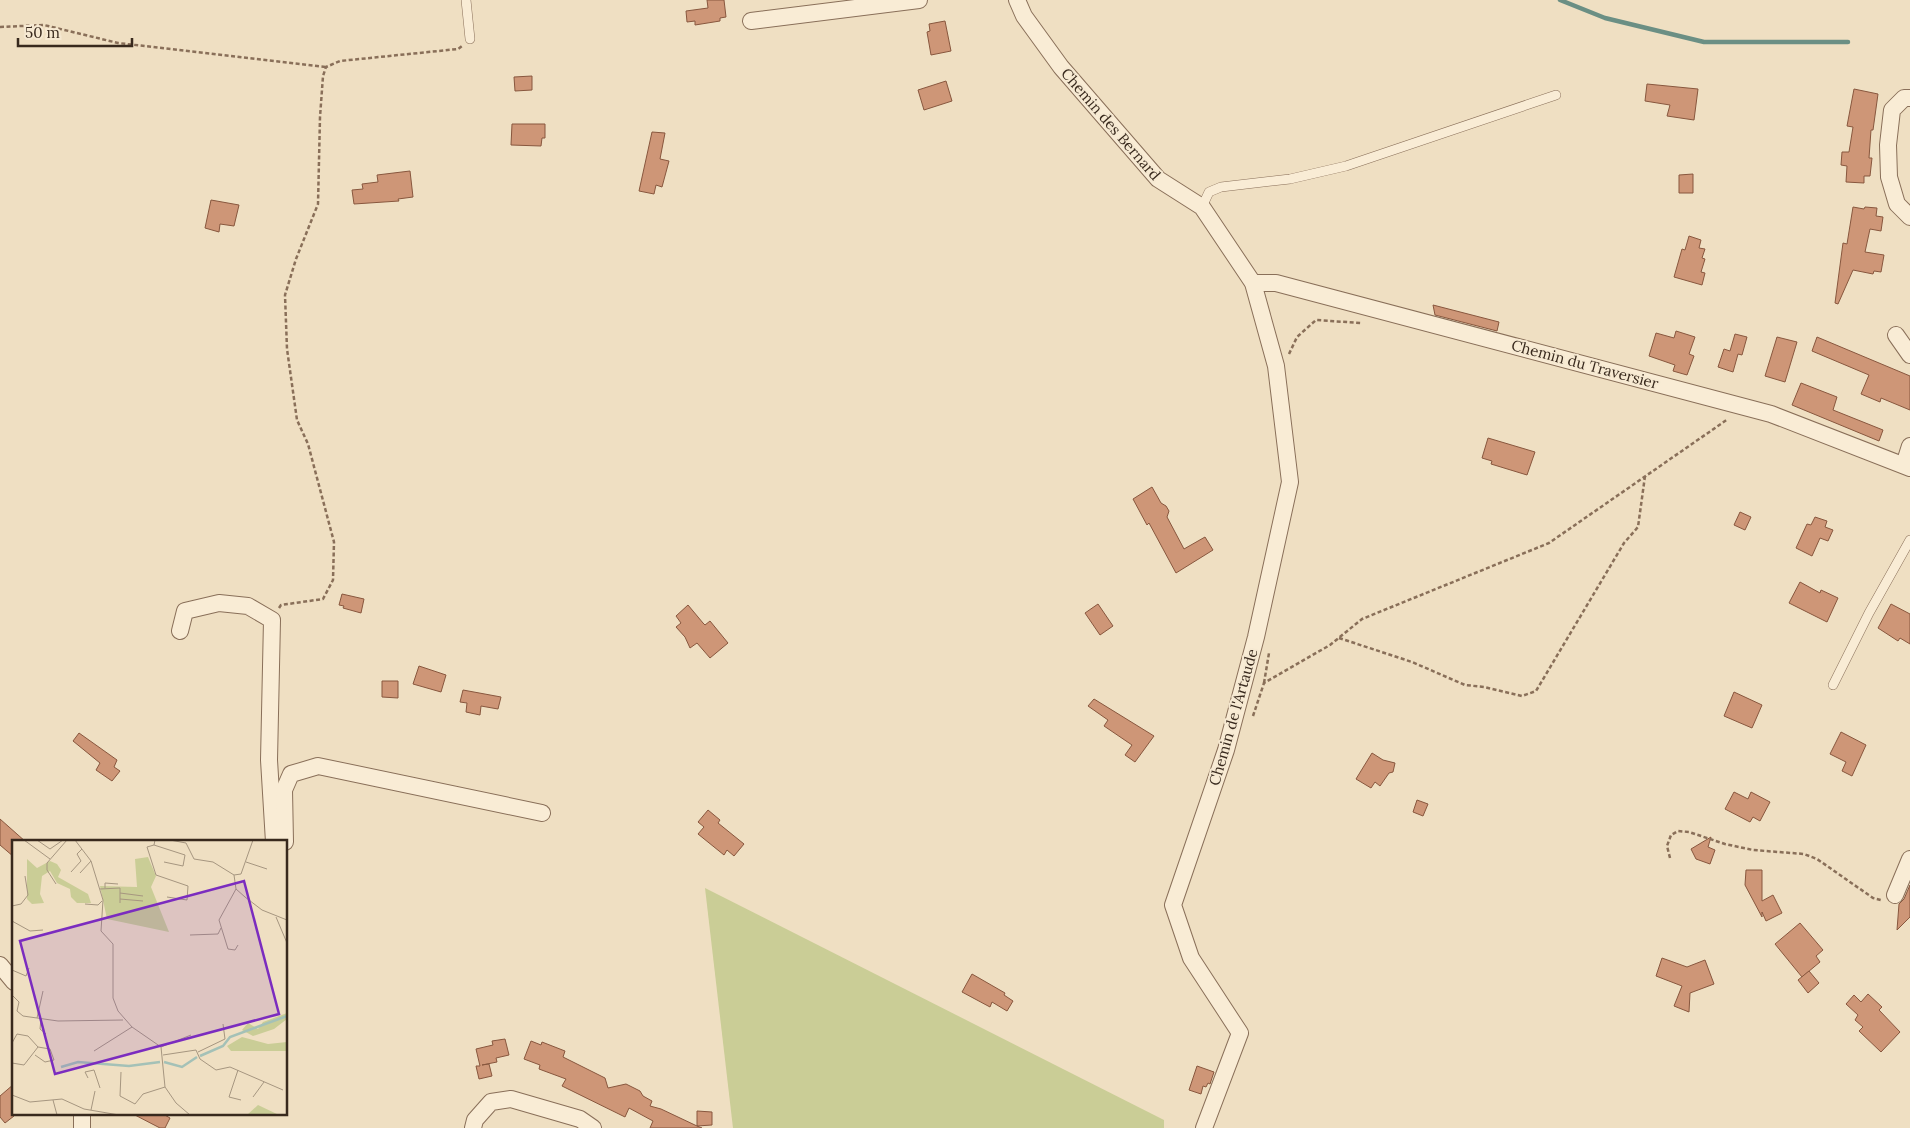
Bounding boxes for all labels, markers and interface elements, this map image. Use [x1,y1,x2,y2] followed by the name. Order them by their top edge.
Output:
[18,15,131,47] scale bar
[25,23,60,42] text: 50 m
[1057,64,1165,184] street label: Chemin des Bernard
[1509,335,1661,393] street label: Chemin du Traversier
[1204,646,1262,788] street label: Chemin de l'Artaude
[12,840,288,1116] inset map

